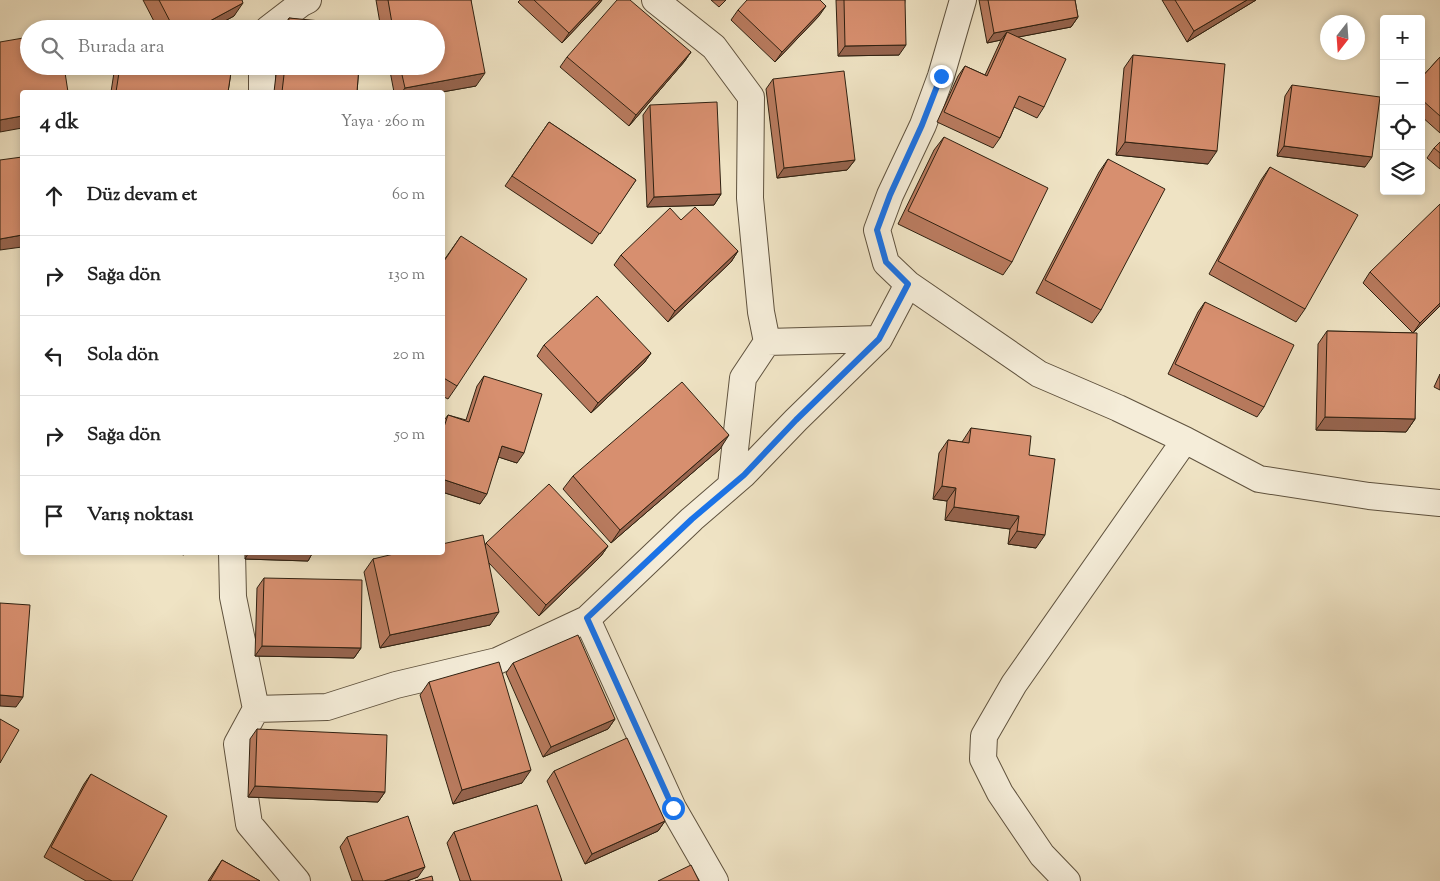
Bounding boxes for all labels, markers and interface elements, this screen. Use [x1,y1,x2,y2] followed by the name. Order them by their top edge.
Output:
[1320,15,1365,60] north arrow
[1380,15,1425,195] map controls
[1380,15,1425,60] button: +
[20,20,445,75] search box
[38,34,66,62] icon: search
[78,34,164,61] text: Burada ara
[1380,60,1425,105] button: −
[930,65,953,88] route end
[1380,105,1425,150] button: locate
[40,108,79,138] text: 4 dk
[341,111,425,134] text: Yaya · 260 m
[1380,150,1425,195] button: layers
[40,182,68,210] icon: ahead
[87,182,197,209] text: Düz devam et
[392,184,425,207] text: 60 m
[40,262,68,290] icon: right
[87,262,161,289] text: Sağa dön
[388,264,425,287] text: 130 m
[40,342,68,370] icon: left
[87,342,159,369] text: Sola dön
[392,344,425,367] text: 20 m
[40,422,68,450] icon: right
[87,422,161,449] text: Sağa dön
[394,424,425,447] text: 50 m
[40,502,68,530] icon: arrive
[87,502,193,529] text: Varış noktası
[662,797,685,820] route start

